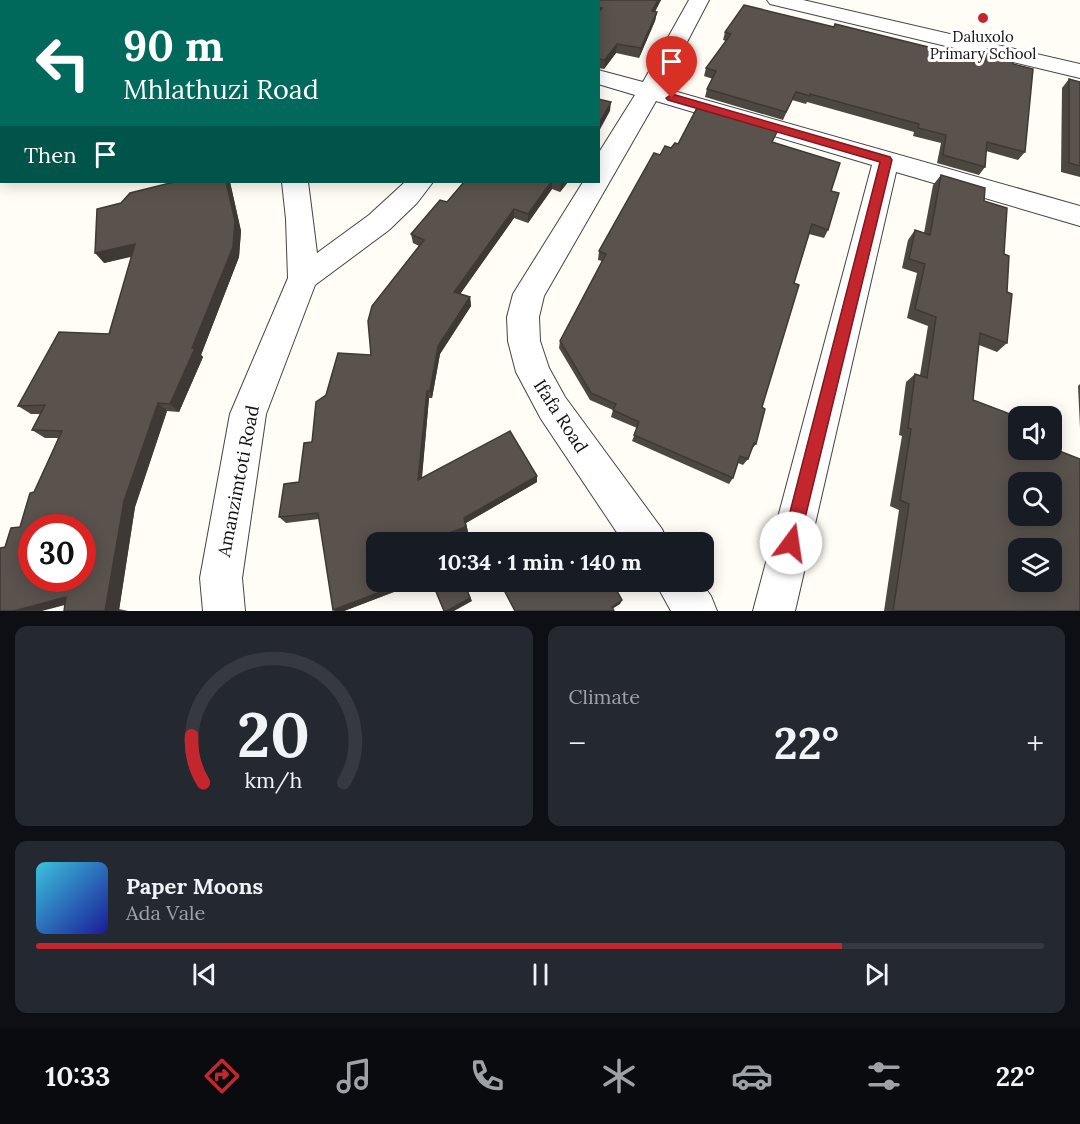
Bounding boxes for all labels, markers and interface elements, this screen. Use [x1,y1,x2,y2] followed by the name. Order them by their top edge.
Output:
[976,11,990,25] marker: Daluxolo Primary School
[123,19,224,73] text: 90 m
[24,24,102,102] icon: left
[930,27,1036,63] place label: Daluxolo Primary School
[646,36,697,98] pin
[655,45,688,78] icon: arrive
[123,72,319,106] text: Mhlathuzi Road
[89,138,122,171] icon: arrive
[24,141,77,169] text: Then
[529,375,593,457] street label: Ifafa Road
[212,403,264,560] street label: Amanzimtoti Road
[1008,406,1062,592] map controls
[1008,406,1062,460] button: sound
[1008,472,1062,526] button: search
[759,511,823,575] position arrow
[18,514,96,592] speed limit sign: 30
[1008,538,1062,592] button: layers
[438,548,642,576] text: 10:34 · 1 min · 140 m
[569,684,640,709] text: Climate
[237,694,310,774] text: 20
[774,714,839,771] text: 22°
[569,722,586,764] text: −
[1026,722,1044,764] text: +
[245,766,303,794] text: km/h
[126,872,263,900] text: Paper Moons
[126,900,205,925] text: Ada Vale
[188,958,221,991] icon: previous
[524,958,557,991] icon: pause
[860,958,893,991] icon: next
[201,1055,243,1097] icon: directions
[333,1055,375,1097] icon: music
[466,1055,508,1097] icon: phone
[598,1055,640,1097] icon: climate
[731,1055,773,1097] icon: car
[863,1055,905,1097] icon: filters
[45,1059,110,1093] text: 10:33
[996,1059,1035,1093] text: 22°

